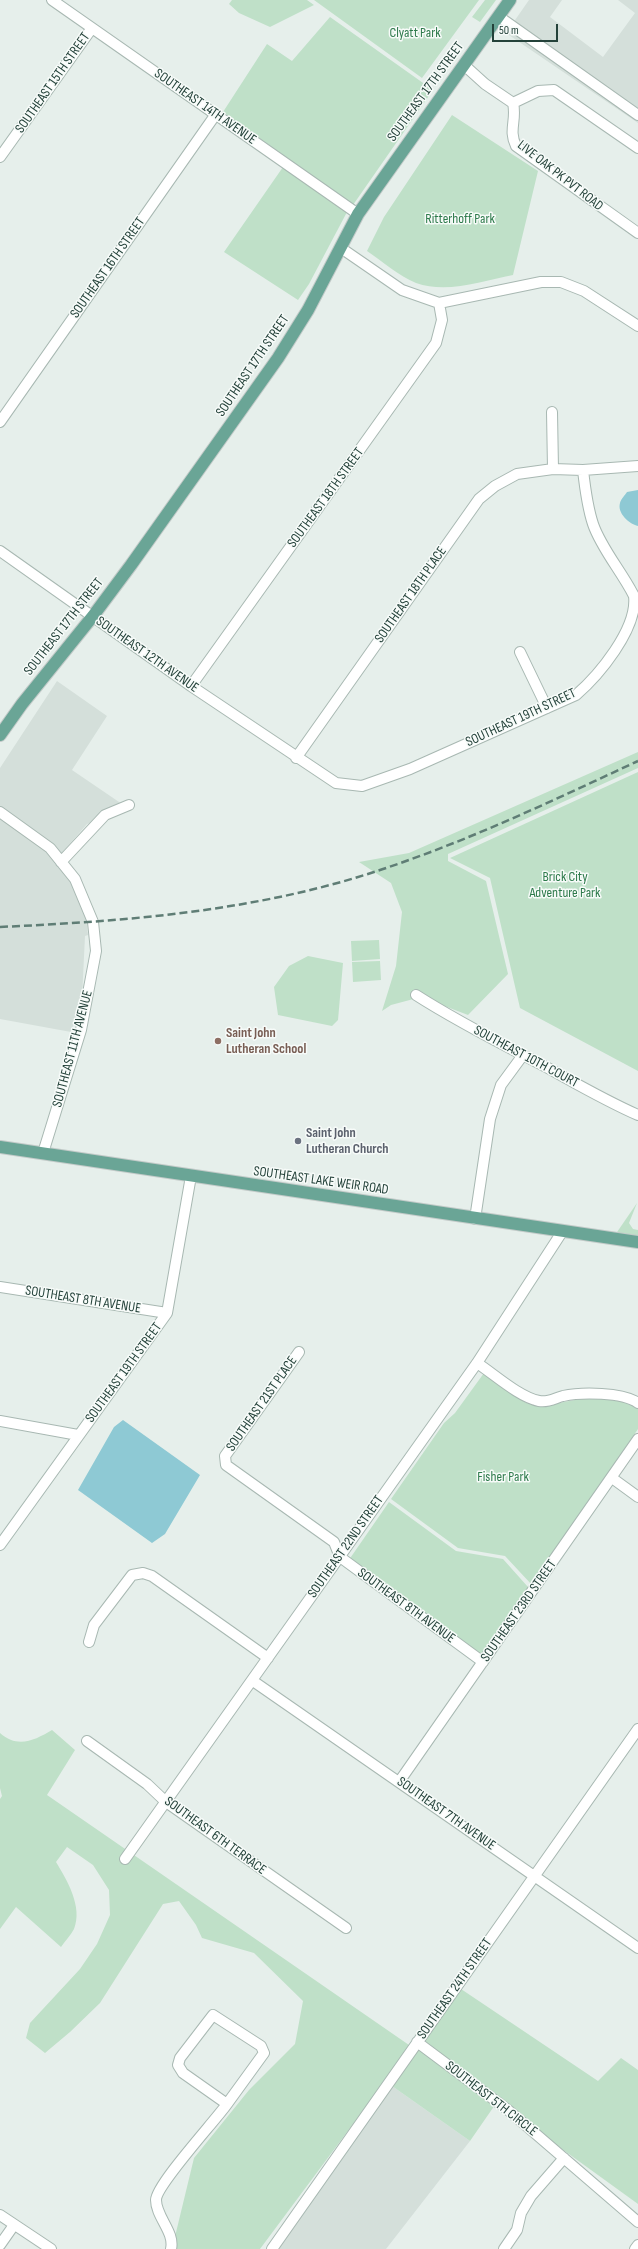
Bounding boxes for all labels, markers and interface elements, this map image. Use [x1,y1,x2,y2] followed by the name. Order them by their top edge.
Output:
[494,16,560,42] scale bar
[499,23,519,38] text: 50 m
[389,25,441,41] park label: Clyatt Park
[12,30,94,136] street label: SOUTHEAST 15TH STREET
[384,39,468,145] street label: SOUTHEAST 17TH STREET
[151,66,259,148] street label: SOUTHEAST 14TH AVENUE
[514,137,606,215] street label: LIVE OAK PK PVT ROAD
[425,211,495,227] park label: Ritterhoff Park
[67,214,149,322] street label: SOUTHEAST 16TH STREET
[213,312,293,420] street label: SOUTHEAST 17TH STREET
[284,445,368,551] street label: SOUTHEAST 18TH STREET
[371,544,451,646] street label: SOUTHEAST 18TH PLACE
[21,575,107,679] street label: SOUTHEAST 17TH STREET
[92,613,202,697] street label: SOUTHEAST 12TH AVENUE
[463,685,579,751] street label: SOUTHEAST 19TH STREET
[530,869,600,902] park label: Brick City Adventure Park
[49,989,97,1109] street label: SOUTHEAST 11TH AVENUE
[471,1022,581,1092] street label: SOUTHEAST 10TH COURT
[226,1025,306,1058] place label: Saint John Lutheran School
[213,1036,223,1046] marker: Saint John Lutheran School
[306,1125,389,1158] place label: Saint John Lutheran Church
[293,1136,303,1146] marker: Saint John Lutheran Church
[252,1163,390,1199] street label: SOUTHEAST LAKE WEIR ROAD
[24,1283,142,1317] street label: SOUTHEAST 8TH AVENUE
[82,1320,166,1426] street label: SOUTHEAST 19TH STREET
[223,1353,301,1455] street label: SOUTHEAST 21ST PLACE
[477,1469,529,1485] park label: Fisher Park
[304,1493,388,1601] street label: SOUTHEAST 22ND STREET
[478,1557,560,1665] street label: SOUTHEAST 23RD STREET
[354,1565,458,1647] street label: SOUTHEAST 8TH AVENUE
[393,1774,499,1854] street label: SOUTHEAST 7TH AVENUE
[161,1793,269,1879] street label: SOUTHEAST 6TH TERRACE
[414,1935,496,2043] street label: SOUTHEAST 24TH STREET
[442,2058,540,2140] street label: SOUTHEAST 5TH CIRCLE

